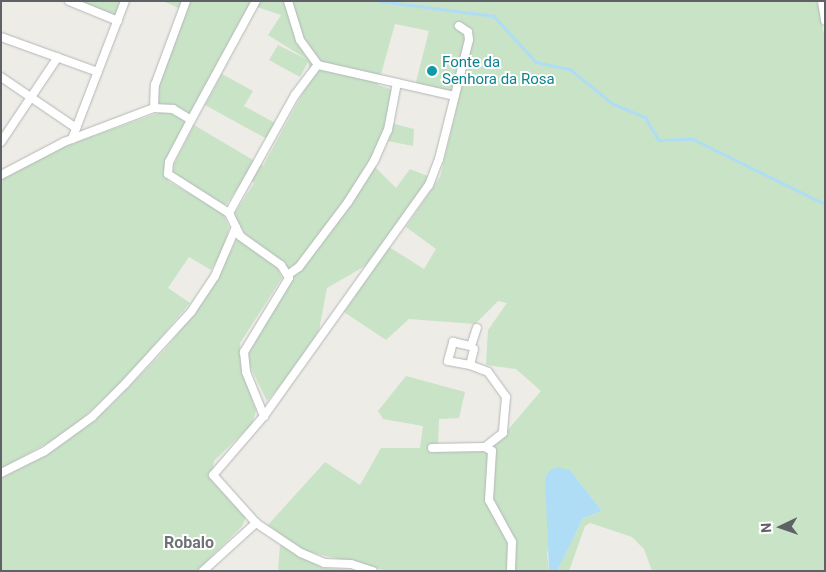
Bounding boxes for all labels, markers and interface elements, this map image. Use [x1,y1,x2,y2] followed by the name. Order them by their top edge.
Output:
[442,53,555,88] place label: Fonte da Senhora da Rosa
[426,65,438,77] marker: Fonte da Senhora da Rosa
[756,502,806,552] north arrow
[758,522,774,533] text: N
[164,533,214,553] district label: Robalo

